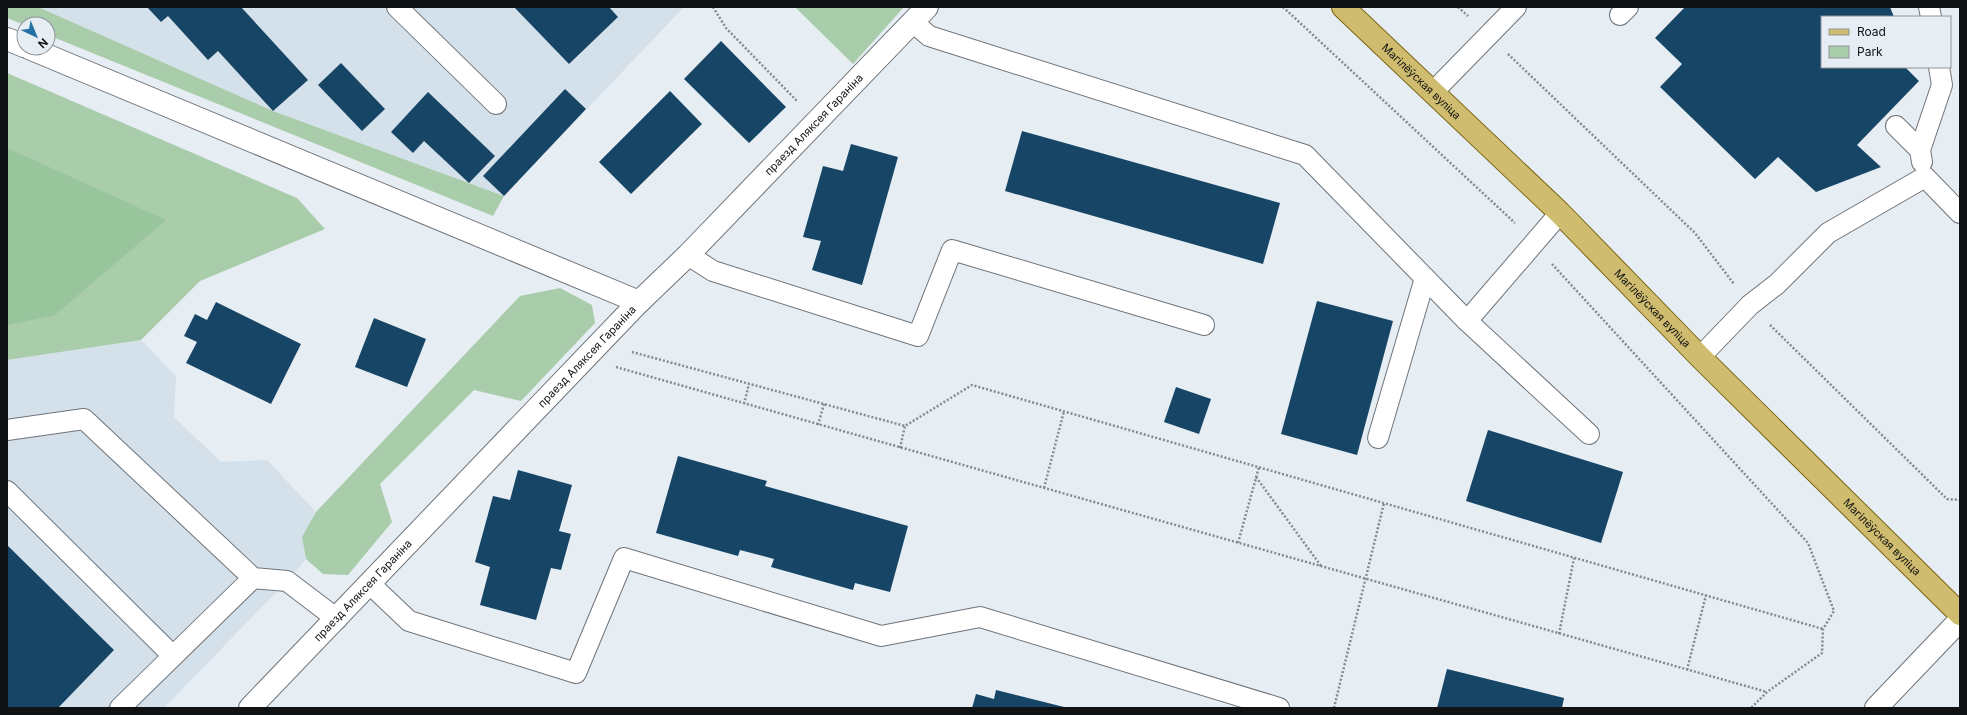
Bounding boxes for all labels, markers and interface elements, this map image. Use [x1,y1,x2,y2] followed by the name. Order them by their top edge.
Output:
[16,16,56,56] north arrow
[1821,16,1951,68] legend
[1857,24,1886,39] text: Road
[35,35,51,51] text: N
[1379,41,1464,122] street label: Магілёўская вуліца
[1857,44,1883,59] text: Park
[762,71,866,178] street label: праезд Аляксея Гараніна
[1611,266,1694,350] street label: Магілёўская вуліца
[535,303,639,410] street label: праезд Аляксея Гараніна
[1840,496,1924,578] street label: Магілёўская вуліца
[311,536,415,644] street label: праезд Аляксея Гараніна

